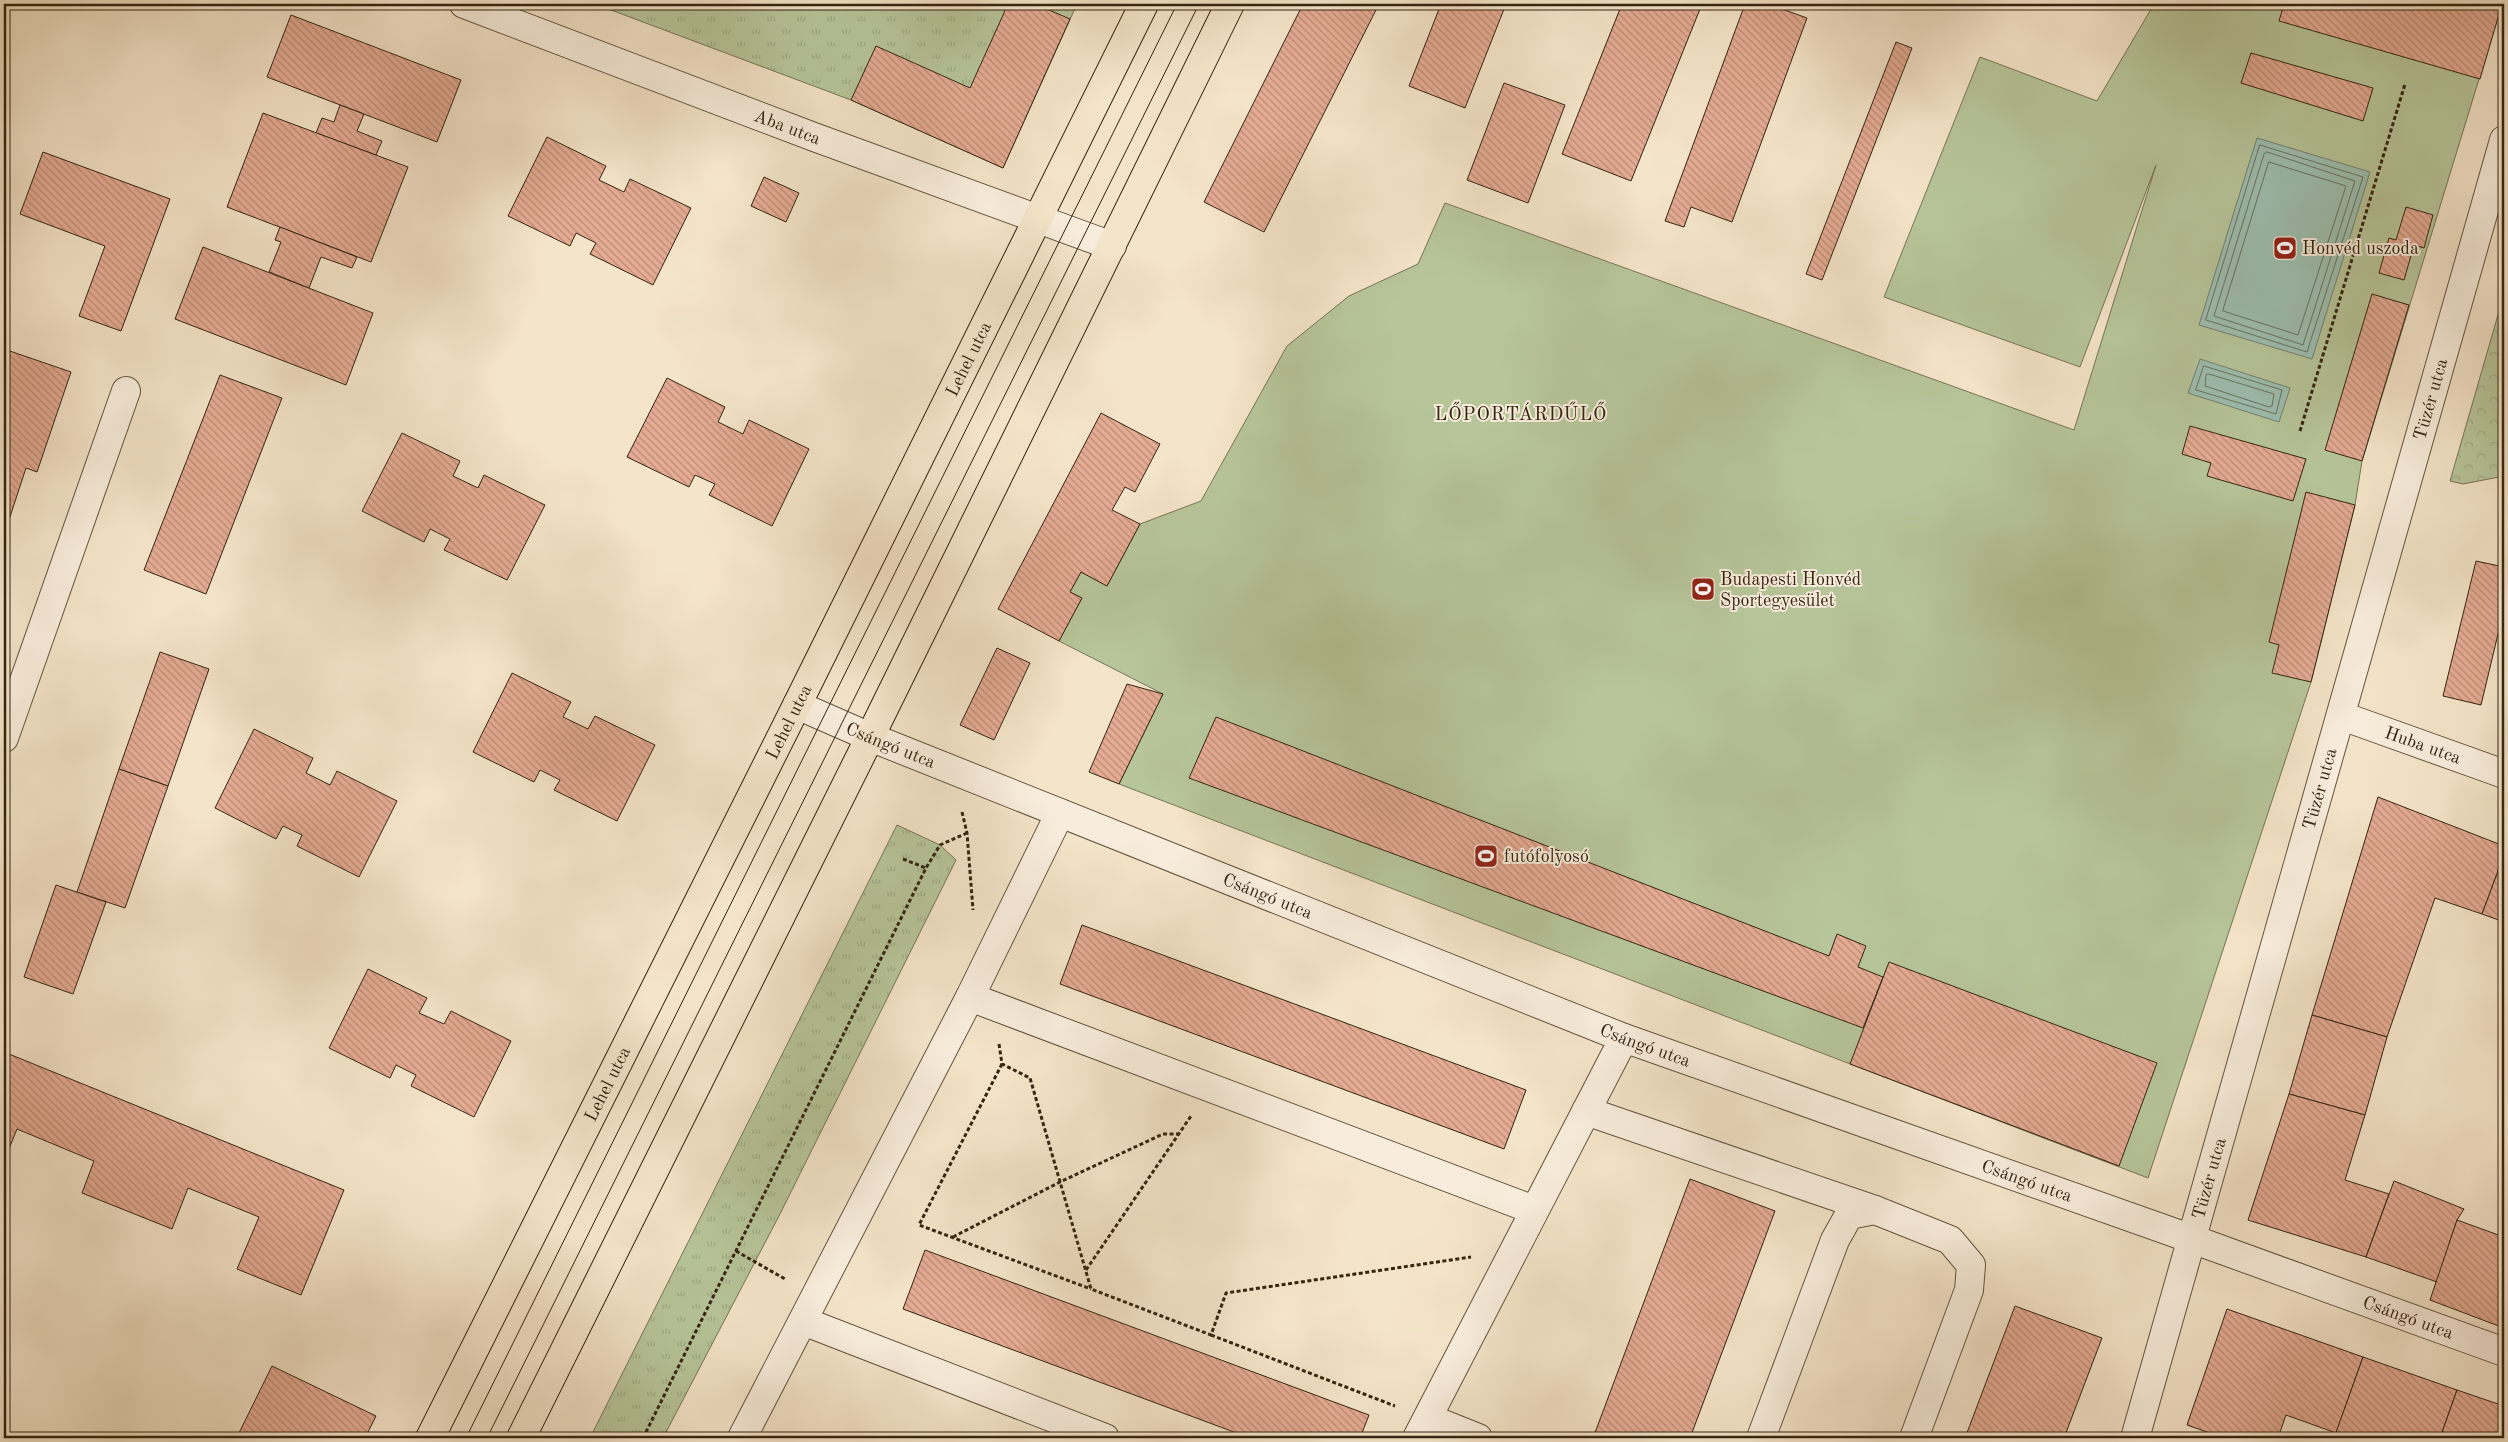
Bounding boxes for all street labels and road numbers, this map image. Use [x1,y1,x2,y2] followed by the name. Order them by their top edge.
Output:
[751,107,823,149] street label: Aba utca
[943,319,995,400] street label: Lehel utca
[2411,357,2451,442] street label: Tüzér utca
[763,682,816,762] street label: Lehel utca
[843,720,938,772] street label: Csángó utca
[2382,724,2463,768] street label: Huba utca
[2300,746,2341,832] street label: Tüzér utca
[1220,871,1315,923] street label: Csángó utca
[1597,1021,1693,1071] street label: Csángó utca
[582,1044,634,1125] street label: Lehel utca
[2190,1136,2230,1221] street label: Tüzér utca
[1979,1157,2074,1206] street label: Csángó utca
[2360,1294,2456,1343] street label: Csángó utca

